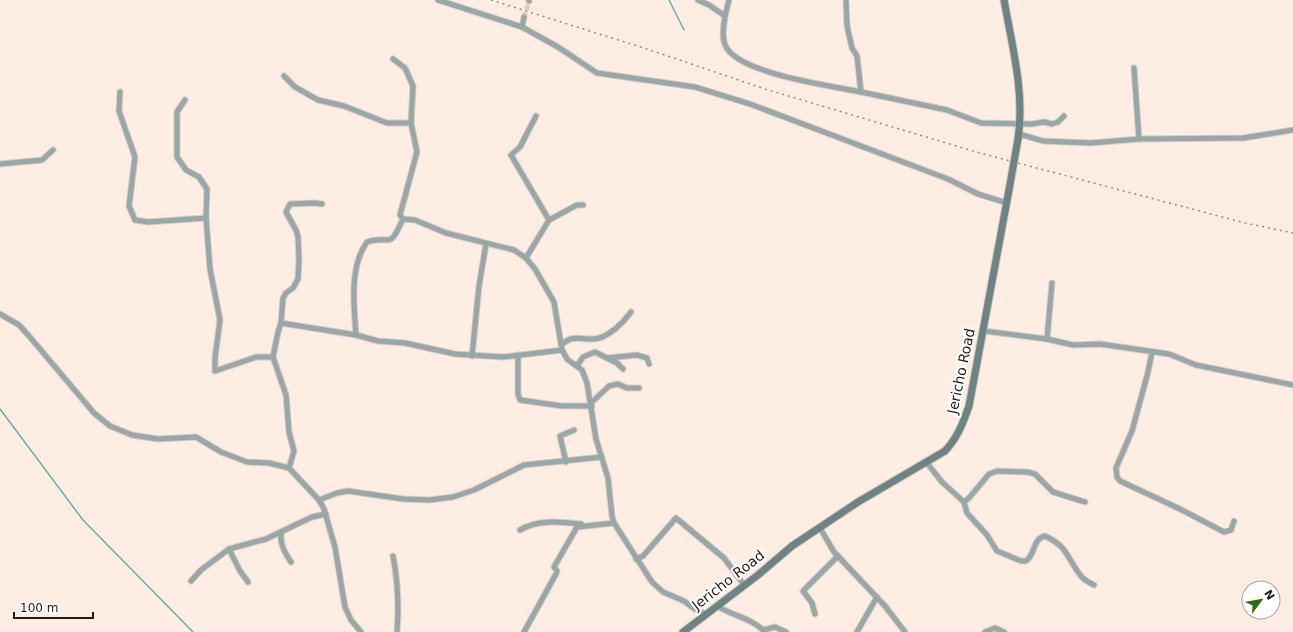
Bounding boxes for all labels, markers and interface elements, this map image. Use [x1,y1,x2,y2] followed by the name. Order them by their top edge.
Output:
[944,327,978,416] street label: Jericho Road
[688,547,767,614] street label: Jericho Road
[1241,580,1281,620] north arrow
[1261,588,1277,602] text: N
[14,594,93,620] scale bar
[20,601,58,615] text: 100 m

